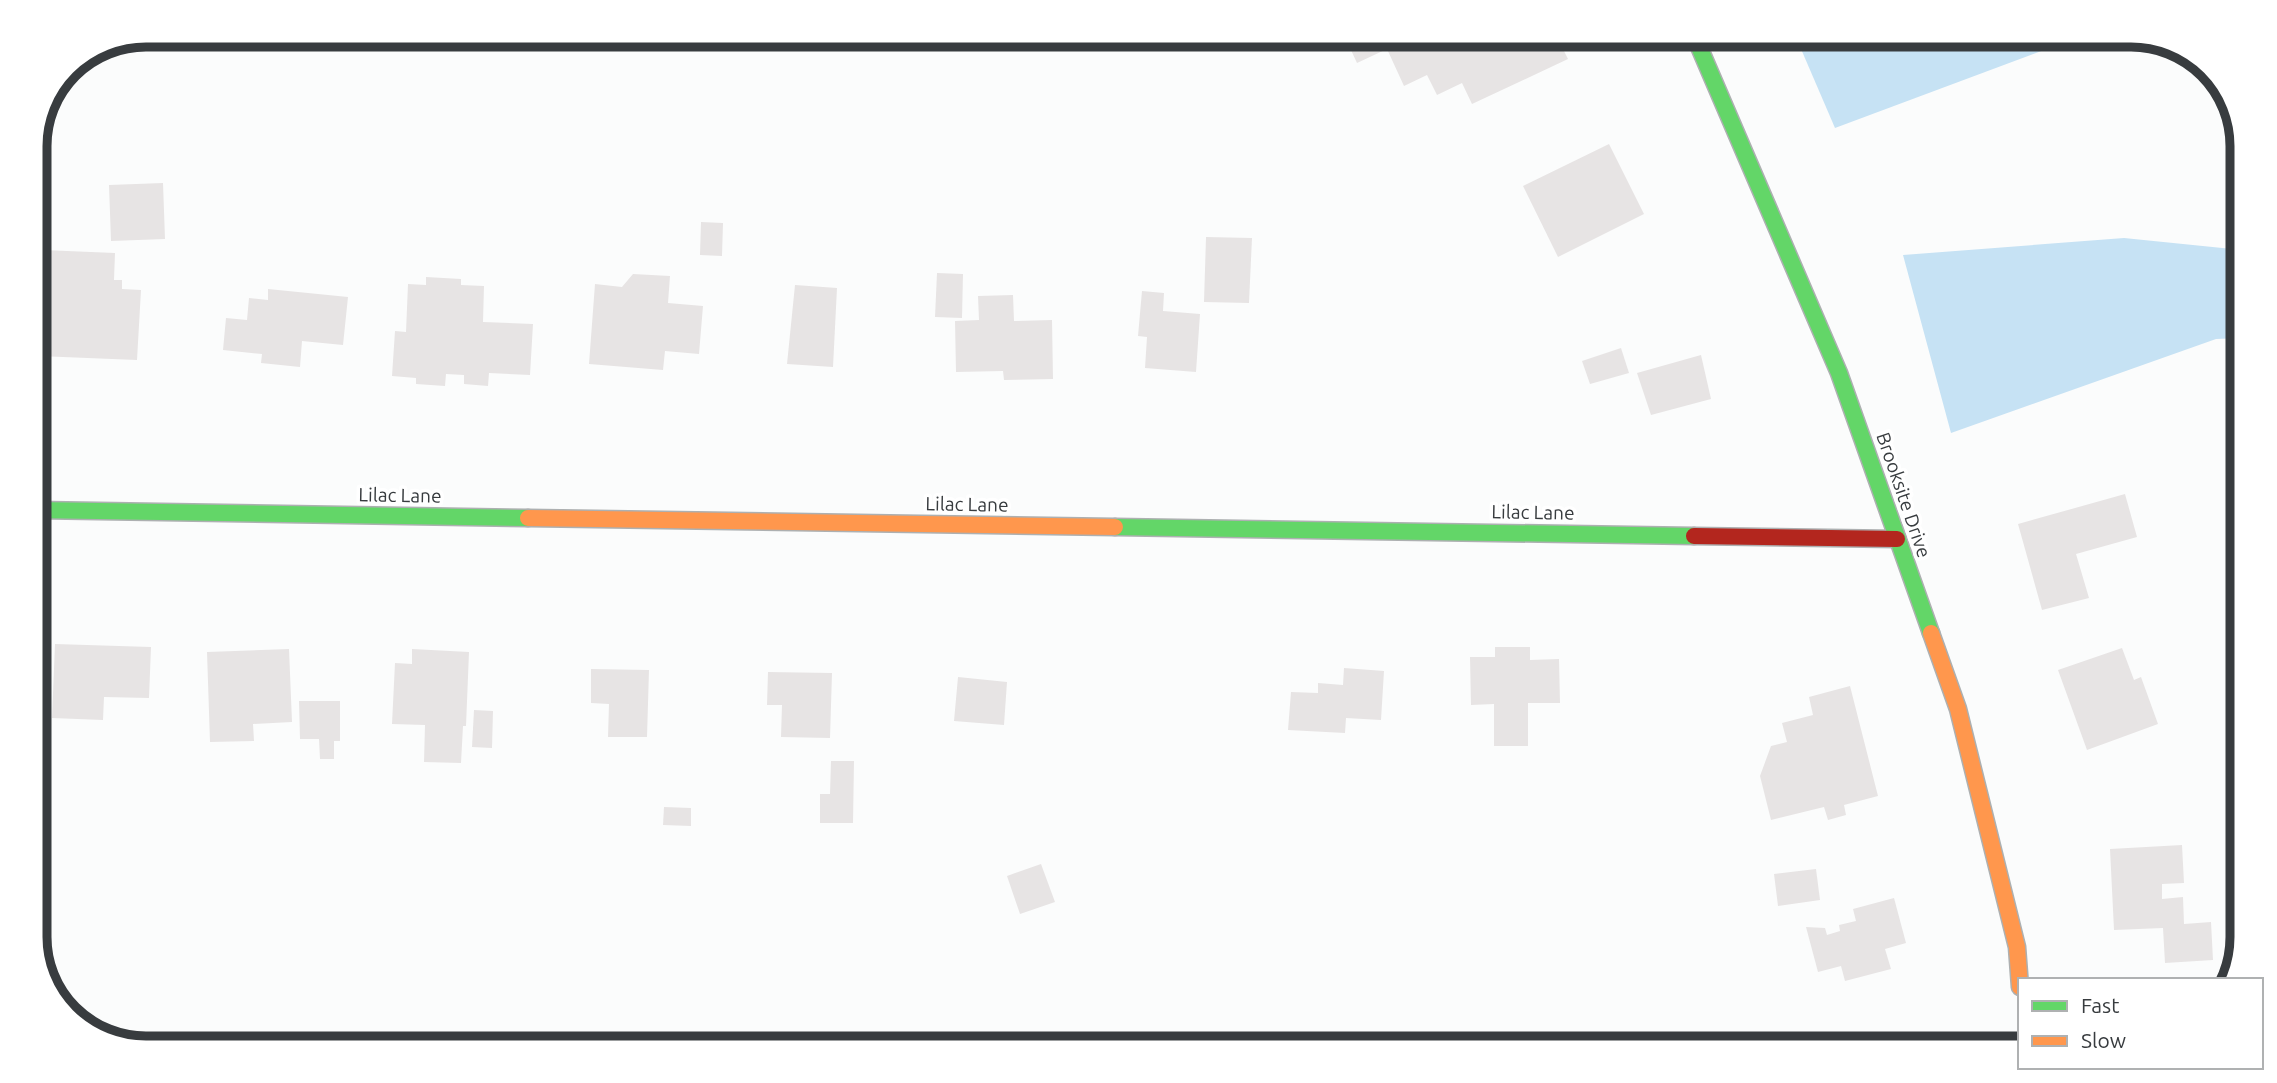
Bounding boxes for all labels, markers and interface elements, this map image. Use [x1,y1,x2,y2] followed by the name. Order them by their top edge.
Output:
[1872,429,1936,561] street label: Brooksite Drive
[358,483,442,507] street label: Lilac Lane
[925,492,1009,516] street label: Lilac Lane
[1491,500,1575,524] street label: Lilac Lane
[2018,978,2263,1069] legend
[2081,993,2119,1017] text: Fast
[2081,1028,2126,1052] text: Slow

